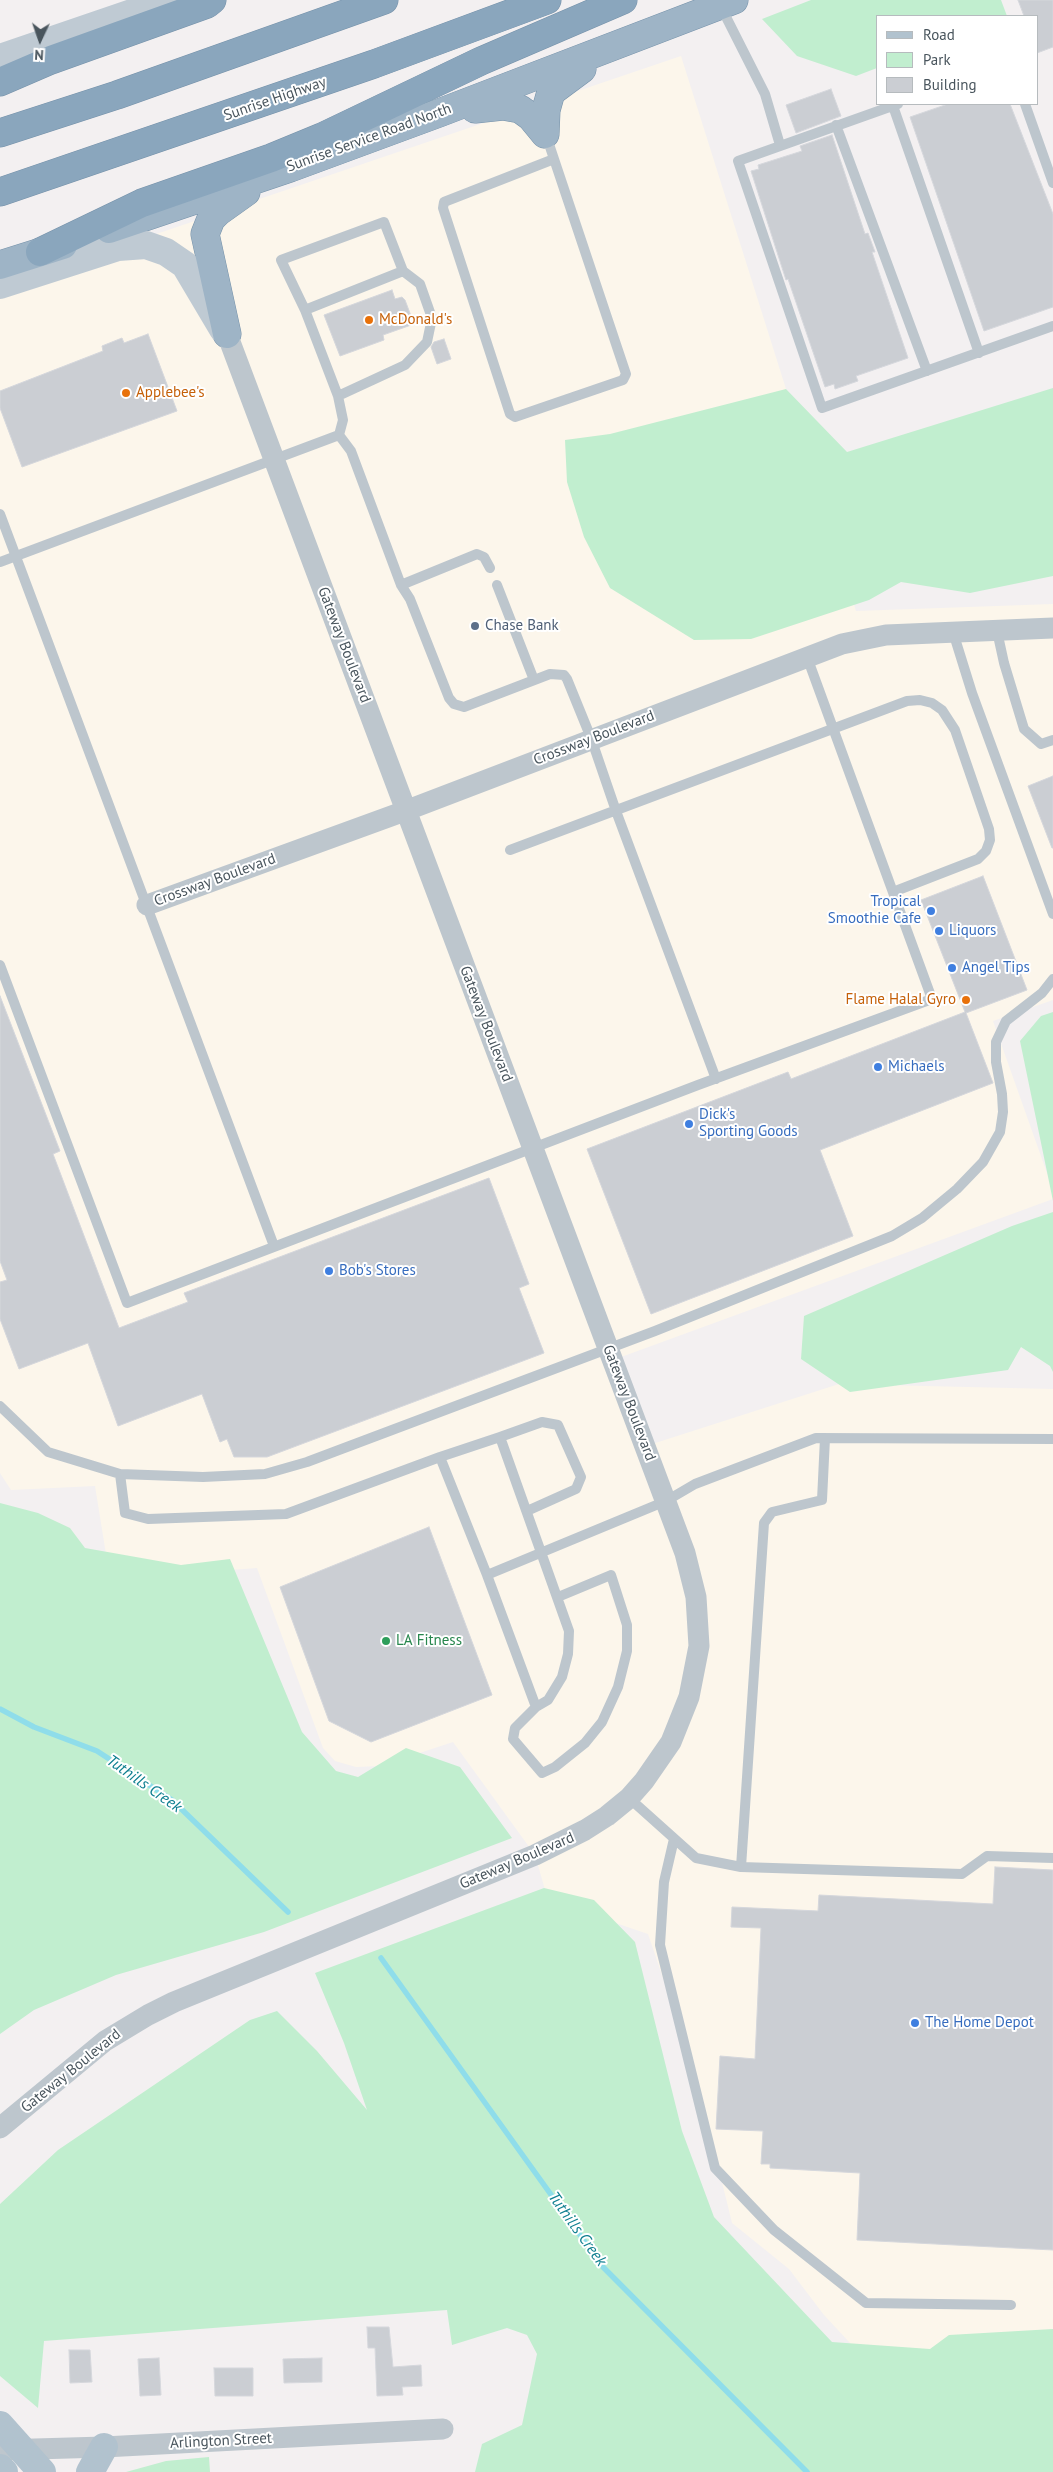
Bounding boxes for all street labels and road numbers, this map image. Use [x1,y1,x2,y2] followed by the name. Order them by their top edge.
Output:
[221,73,329,125] street label: Sunrise Highway
[284,100,454,176] street label: Sunrise Service Road North
[314,584,374,706] street label: Gateway Boulevard
[531,707,657,769] street label: Crossway Boulevard
[152,850,278,910] street label: Crossway Boulevard
[456,963,516,1085] street label: Gateway Boulevard
[599,1342,659,1464] street label: Gateway Boulevard
[457,1829,577,1893] street label: Gateway Boulevard
[18,2025,124,2117] street label: Gateway Boulevard
[170,2429,272,2453] street label: Arlington Street

